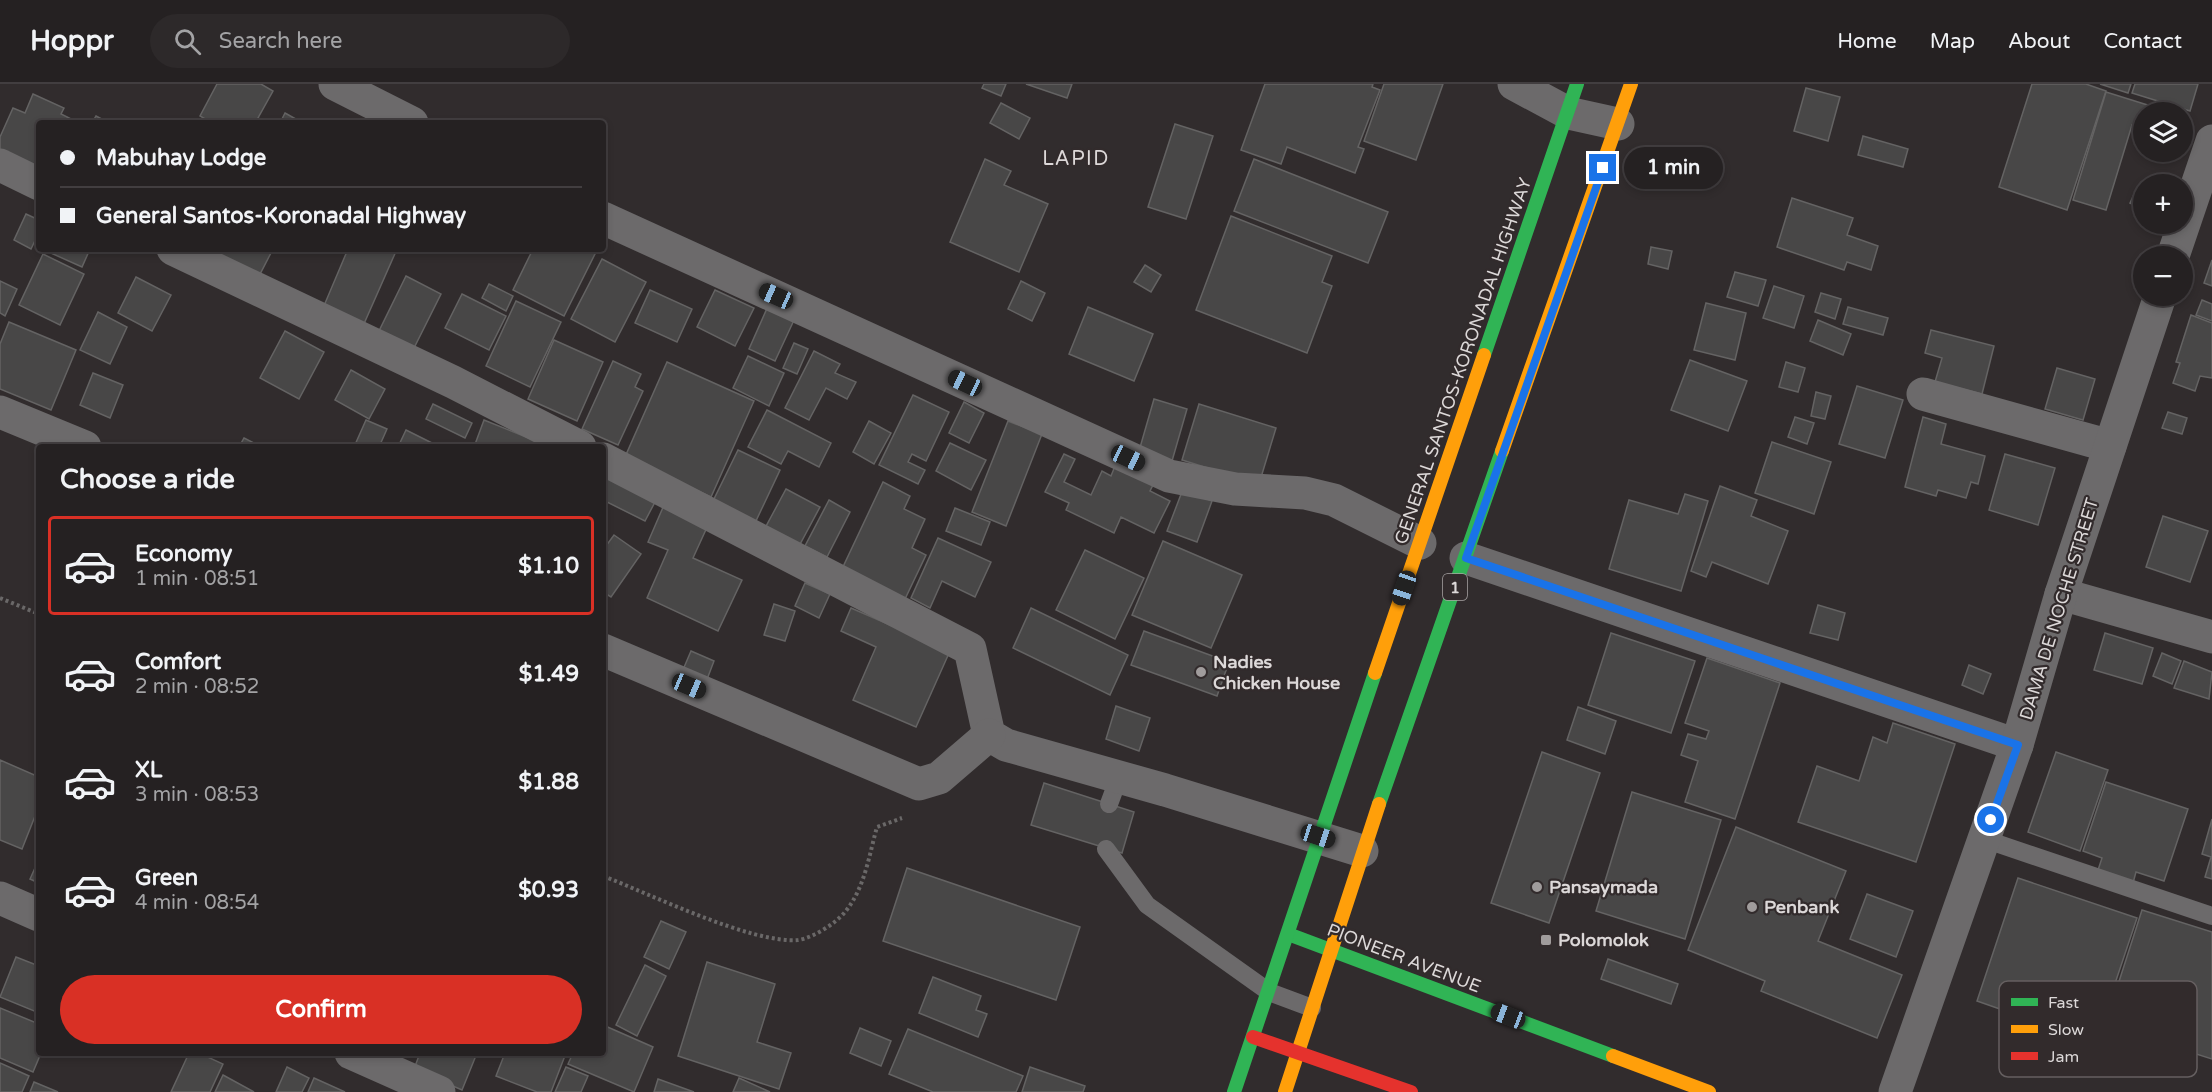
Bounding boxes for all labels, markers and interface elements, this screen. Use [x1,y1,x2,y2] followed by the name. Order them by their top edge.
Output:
[150,14,570,68] search box
[30,24,114,58] text: Hoppr
[171,25,204,58] icon: search
[219,28,343,54] text: Search here
[1837,29,1897,54] text: Home
[1930,29,1975,54] text: Map
[2008,29,2070,54] text: About
[2103,29,2182,54] text: Contact
[2133,102,2193,306] map controls
[2133,102,2193,162] button: layers
[96,145,266,171] text: Mabuhay Lodge
[1042,147,1110,171] district label: LAPID
[1624,147,1723,189] callout: 1 min
[1589,154,1616,181] route end
[1647,156,1700,180] text: 1 min
[1390,174,1536,547] street label: GENERAL SANTOS-KORONADAL HIGHWAY
[2133,174,2193,234] button: +
[96,203,466,229] text: General Santos-Koronadal Highway
[2133,246,2193,306] button: −
[756,280,796,312] car
[945,367,985,399] car
[1108,442,1148,474] car
[60,463,235,496] text: Choose a ride
[2015,495,2103,723] street label: DAMA DE NOCHE STREET
[63,539,117,593] icon: car
[135,541,232,567] text: Economy
[518,553,579,579] text: $1.10
[135,567,259,591] text: 1 min · 08:51
[1390,568,1418,608] car
[1443,574,1467,600] road number: 1
[63,647,117,701] icon: car
[135,649,221,675] text: Comfort
[1213,651,1340,694] place label: Nadies Chicken House
[519,661,579,687] text: $1.49
[1194,665,1208,679] marker: Nadies Chicken House
[669,671,709,701] car
[135,675,259,699] text: 2 min · 08:52
[63,755,117,809] icon: car
[135,757,162,783] text: XL
[518,769,579,795] text: $1.88
[135,783,259,807] text: 3 min · 08:53
[1977,806,2004,833] route start
[1298,822,1338,850] car
[63,863,117,917] icon: car
[135,865,198,891] text: Green
[1549,876,1658,898] place label: Pansaymada
[518,877,579,903] text: $0.93
[1530,880,1544,894] marker: Pansaymada
[135,891,259,915] text: 4 min · 08:54
[1764,896,1839,918] place label: Penbank
[1745,900,1759,914] marker: Penbank
[1324,919,1484,997] street label: PIONEER AVENUE
[1558,929,1649,951] place label: Polomolok
[1539,933,1553,947] marker: Polomolok
[60,975,582,1044] button: Confirm
[1999,981,2197,1077] legend
[2048,993,2079,1013] text: Fast
[1488,1001,1528,1031] car
[2048,1020,2084,1040] text: Slow
[2048,1047,2079,1067] text: Jam

